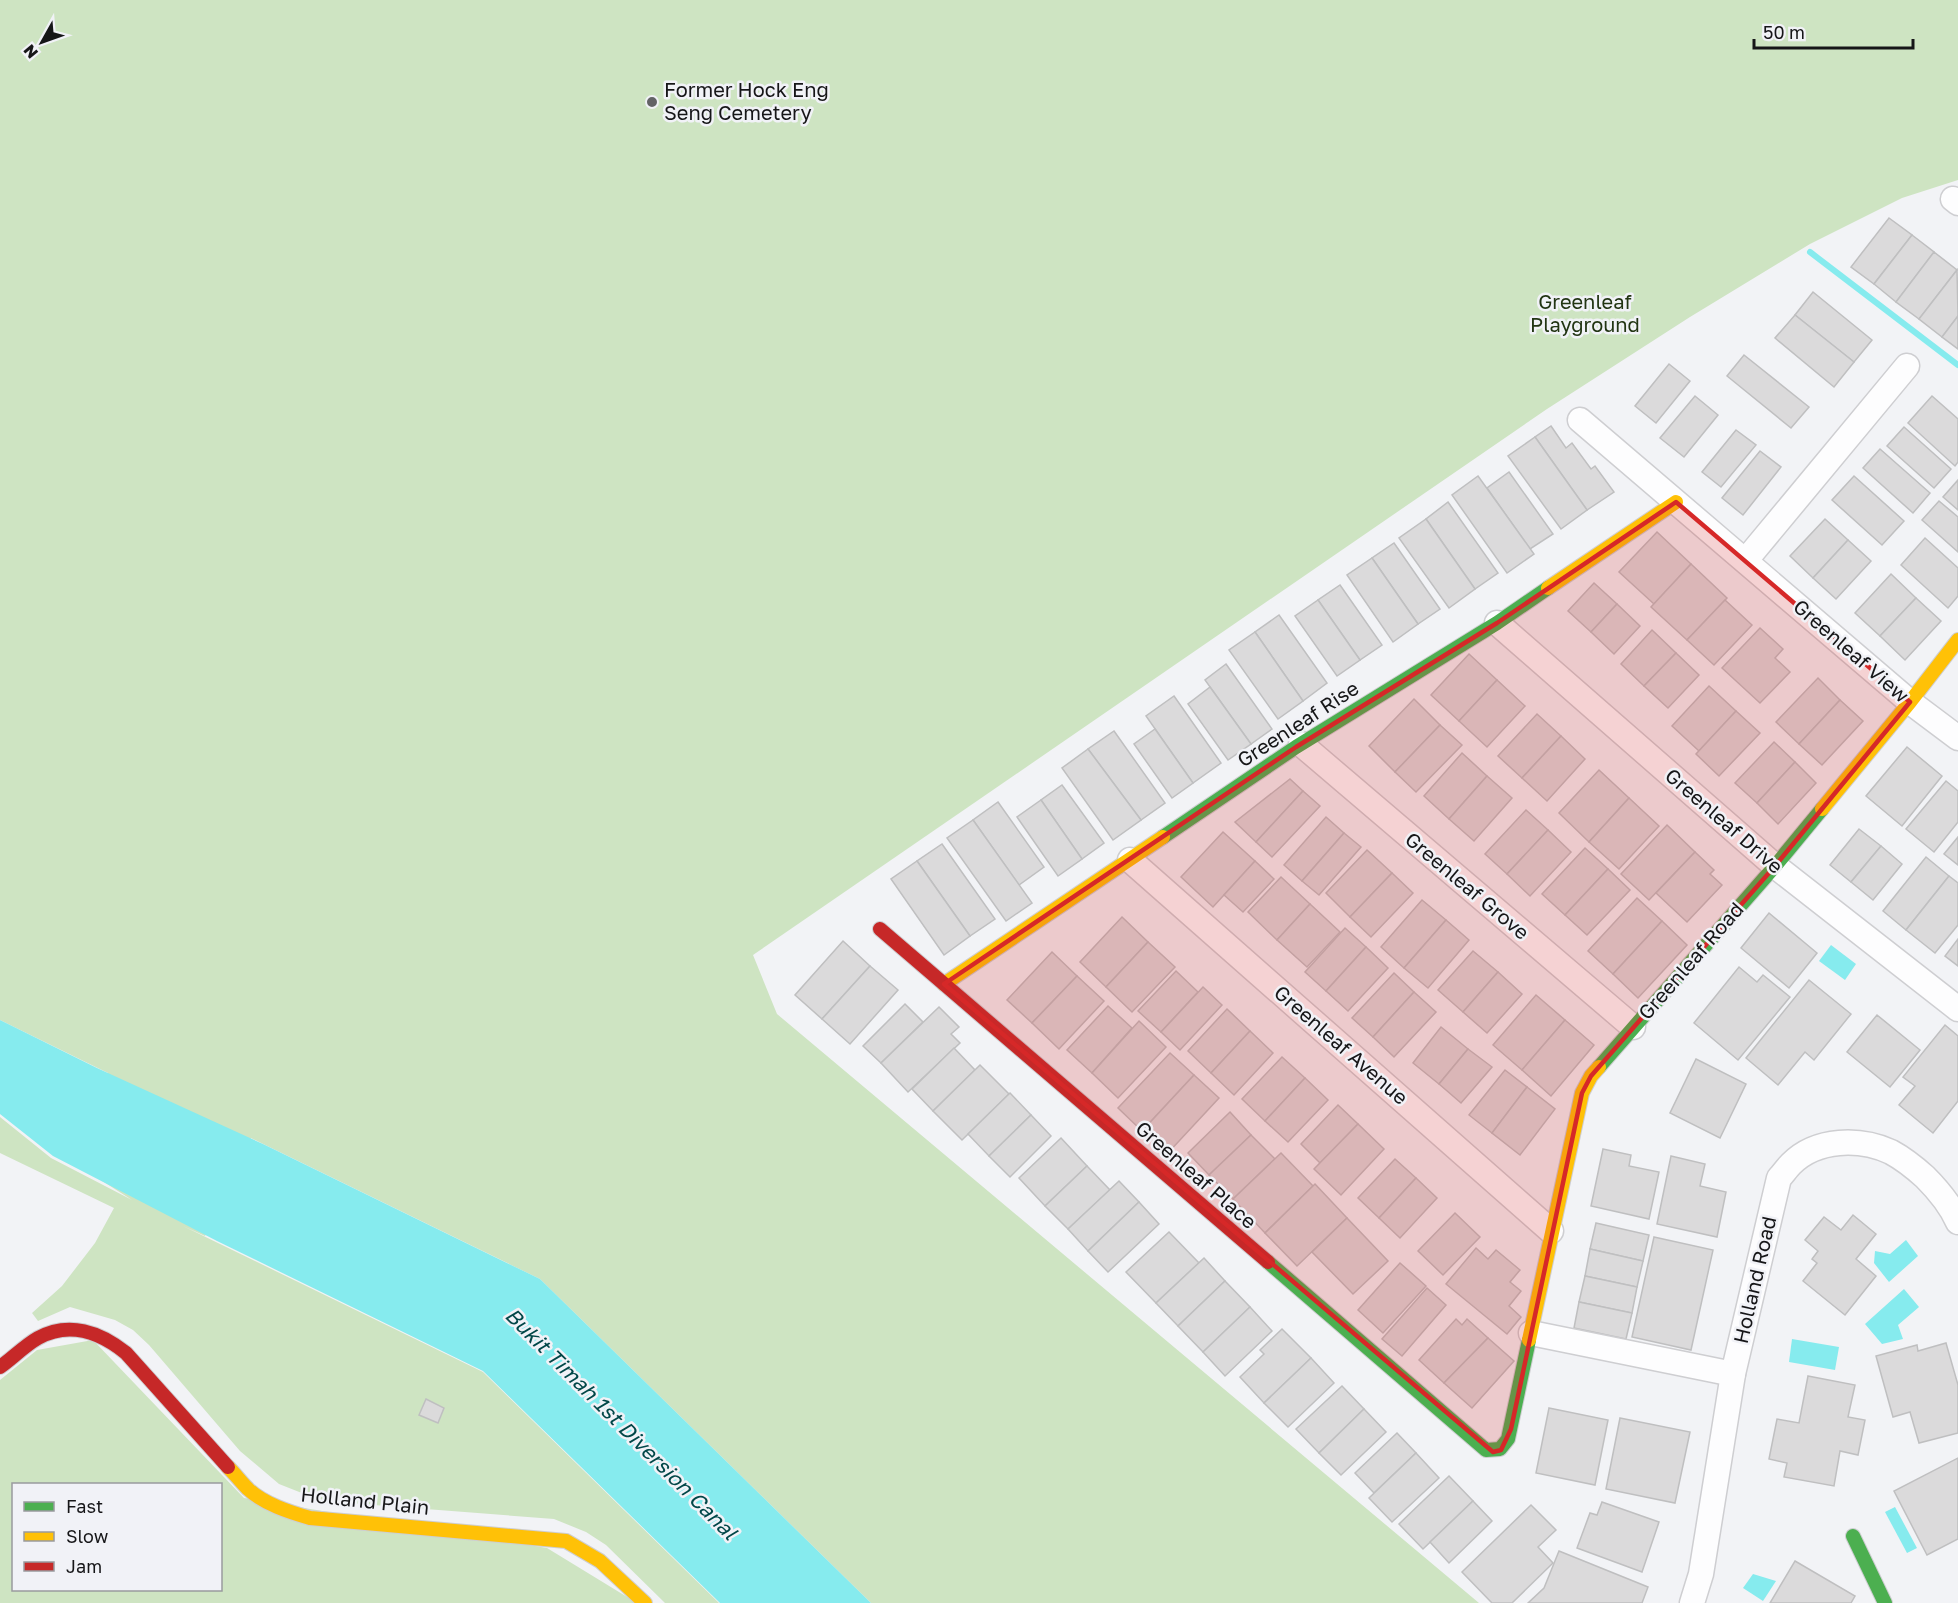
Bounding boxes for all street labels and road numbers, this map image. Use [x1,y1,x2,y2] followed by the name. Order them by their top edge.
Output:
[1789,594,1914,707] street label: Greenleaf View
[1232,675,1363,771] street label: Greenleaf Rise
[1661,763,1788,878] street label: Greenleaf Drive
[1401,826,1534,944] street label: Greenleaf Grove
[1633,897,1748,1024] street label: Greenleaf Road
[1270,980,1413,1109] street label: Greenleaf Avenue
[1131,1115,1262,1233] street label: Greenleaf Place
[1728,1214,1780,1346] street label: Holland Road
[300,1481,431,1519] street label: Holland Plain

